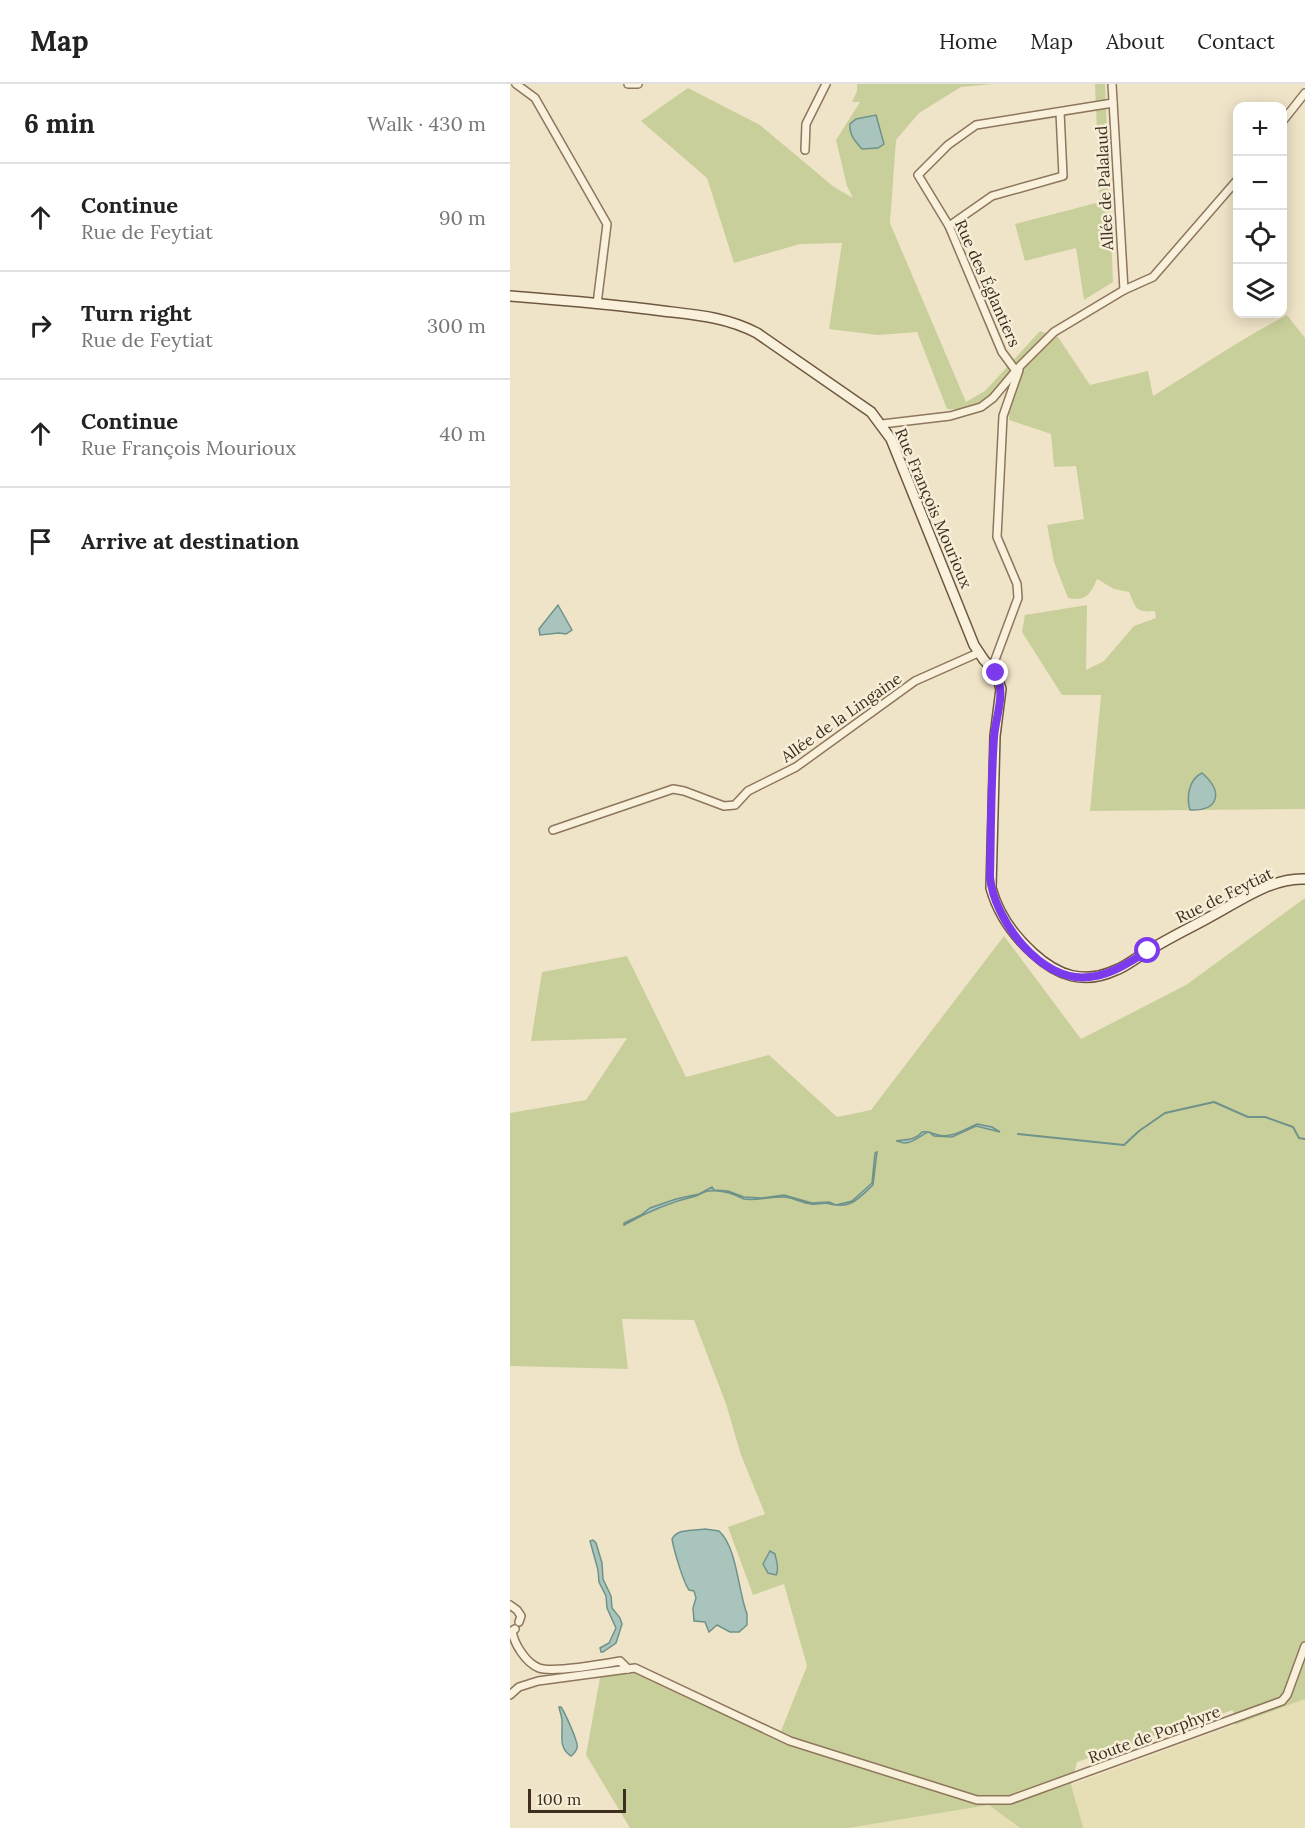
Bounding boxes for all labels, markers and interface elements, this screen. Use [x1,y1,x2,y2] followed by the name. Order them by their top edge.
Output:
[30,23,89,59] text: Map
[939,28,997,55] text: Home
[1030,28,1073,55] text: Map
[1106,28,1164,55] text: About
[1197,28,1275,55] text: Contact
[1233,102,1287,318] map controls
[1233,102,1287,156] button: +
[24,107,95,140] text: 6 min
[367,111,486,136] text: Walk · 430 m
[1091,125,1117,252] street label: Allée de Palalaud
[1233,156,1287,210] button: −
[81,191,178,219] text: Continue
[24,201,57,234] icon: ahead
[439,205,486,230] text: 90 m
[1233,210,1287,264] button: locate
[951,216,1025,350] street label: Rue des Églantiers
[81,219,213,244] text: Rue de Feytiat
[1233,264,1287,318] button: layers
[81,299,192,327] text: Turn right
[24,309,57,342] icon: right
[427,313,486,338] text: 300 m
[81,327,213,352] text: Rue de Feytiat
[81,407,178,435] text: Continue
[24,417,57,450] icon: ahead
[440,421,486,446] text: 40 m
[891,425,977,592] street label: Rue François Mourioux
[81,435,296,460] text: Rue François Mourioux
[24,525,57,558] icon: arrive
[81,527,299,555] text: Arrive at destination
[982,659,1008,685] route end
[776,668,906,767] street label: Allée de la Lingaine
[1172,863,1277,927] street label: Rue de Feytiat
[1134,937,1160,963] route start
[1085,1701,1223,1767] street label: Route de Porphyre
[528,1786,626,1814] scale bar
[537,1789,581,1809] text: 100 m

